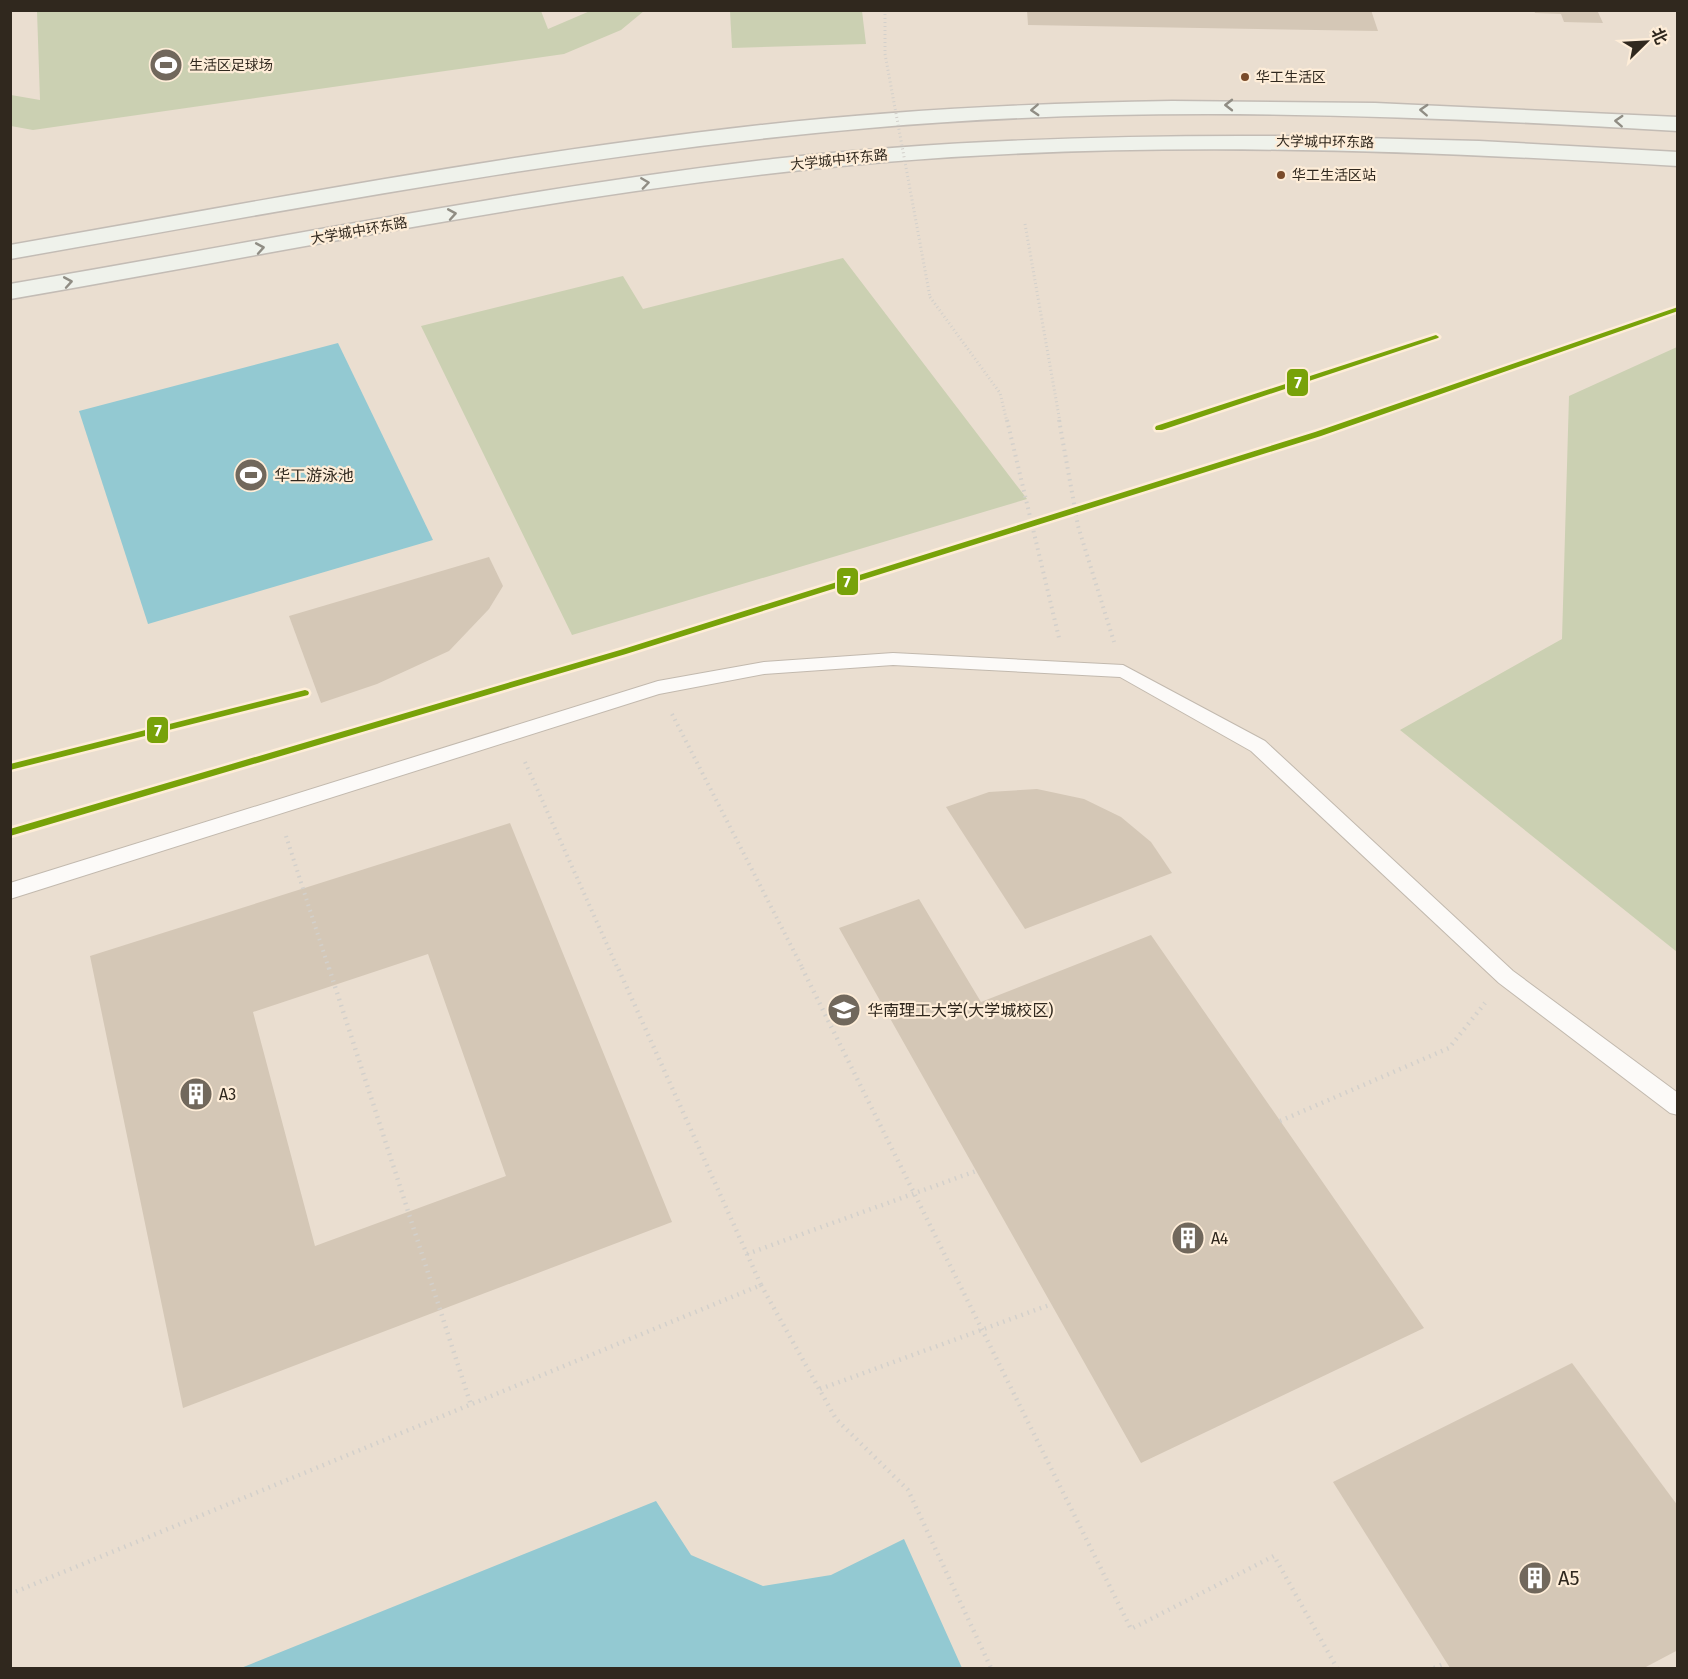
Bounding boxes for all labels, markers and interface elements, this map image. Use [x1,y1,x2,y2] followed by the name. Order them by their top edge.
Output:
[1616,12,1676,72] north arrow
[1647,25,1671,47] text: 北
[148,47,184,83] sports icon: 生活区足球场
[189,57,273,74] place label: 生活区足球场
[1256,69,1326,86] place label: 华工生活区
[1239,71,1251,83] marker: 华工生活区
[1225,99,1234,112] one-way arrow
[1420,103,1429,116] one-way arrow
[1030,104,1039,117] one-way arrow
[1615,114,1624,127] one-way arrow
[1276,133,1374,151] street label: 大学城中环东路
[789,146,889,174] street label: 大学城中环东路
[1292,167,1376,184] place label: 华工生活区站
[1275,169,1287,181] marker: 华工生活区站
[640,177,649,189] one-way arrow
[448,209,457,221] one-way arrow
[309,214,409,248] street label: 大学城中环东路
[255,242,265,255] one-way arrow
[63,277,73,289] one-way arrow
[1286,368,1309,397] line badge: 7
[1294,373,1302,392] text: 7
[233,457,269,493] sports icon: 华工游泳池
[274,466,354,485] place label: 华工游泳池
[836,567,859,596] line badge: 7
[843,572,851,591] text: 7
[146,716,169,744] line badge: 7
[154,721,162,740] text: 7
[826,992,862,1028] school or university icon: 华南理工大学(大学城校区)
[867,1001,1053,1020] place label: 华南理工大学(大学城校区)
[178,1076,214,1112] building icon: A3
[219,1085,236,1104] place label: A3
[1170,1220,1206,1256] building icon: A4
[1211,1229,1229,1248] place label: A4
[1517,1560,1553,1596] building icon: A5
[1558,1566,1579,1590] place label: A5

